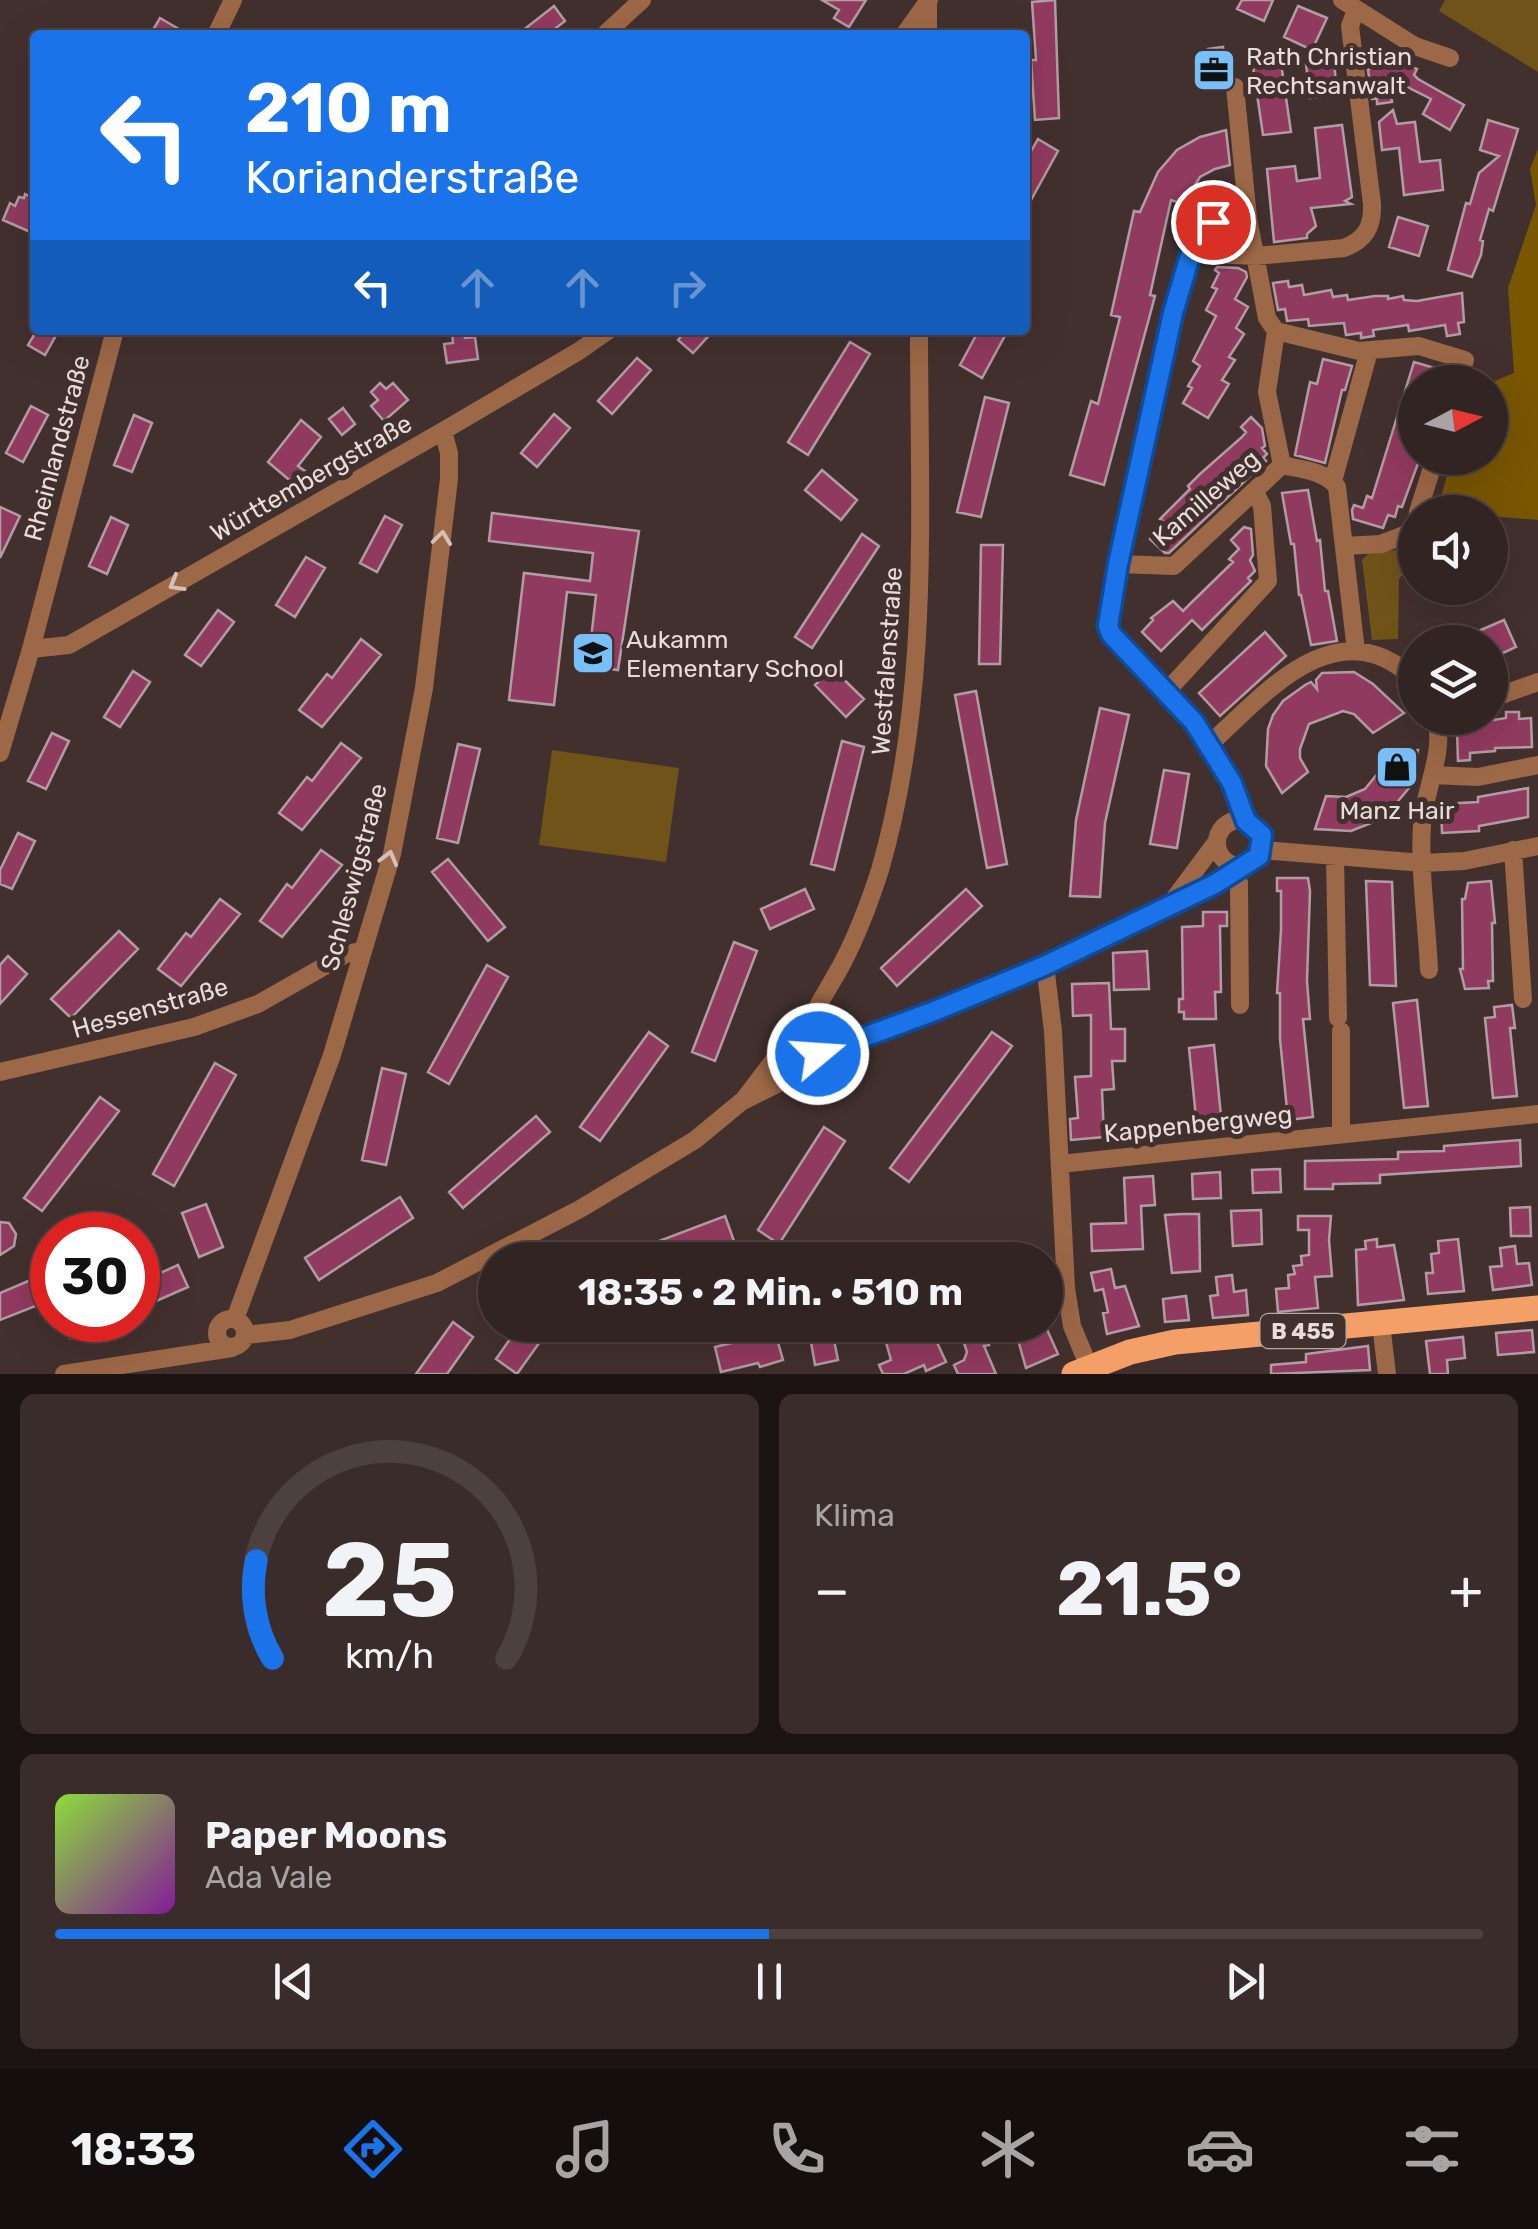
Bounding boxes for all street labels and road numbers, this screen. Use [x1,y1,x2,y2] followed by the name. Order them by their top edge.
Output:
[18,352,96,544] street label: Rheinlandstraße
[205,409,417,547] street label: Württembergstraße
[1147,444,1265,552] street label: Kamilleweg
[866,566,908,756] street label: Westfalenstraße
[315,780,393,974] street label: Schleswigstraße
[69,972,231,1044] street label: Hessenstraße
[1102,1100,1294,1148] street label: Kappenbergweg
[1260,1314,1346,1348] road number: B 455

